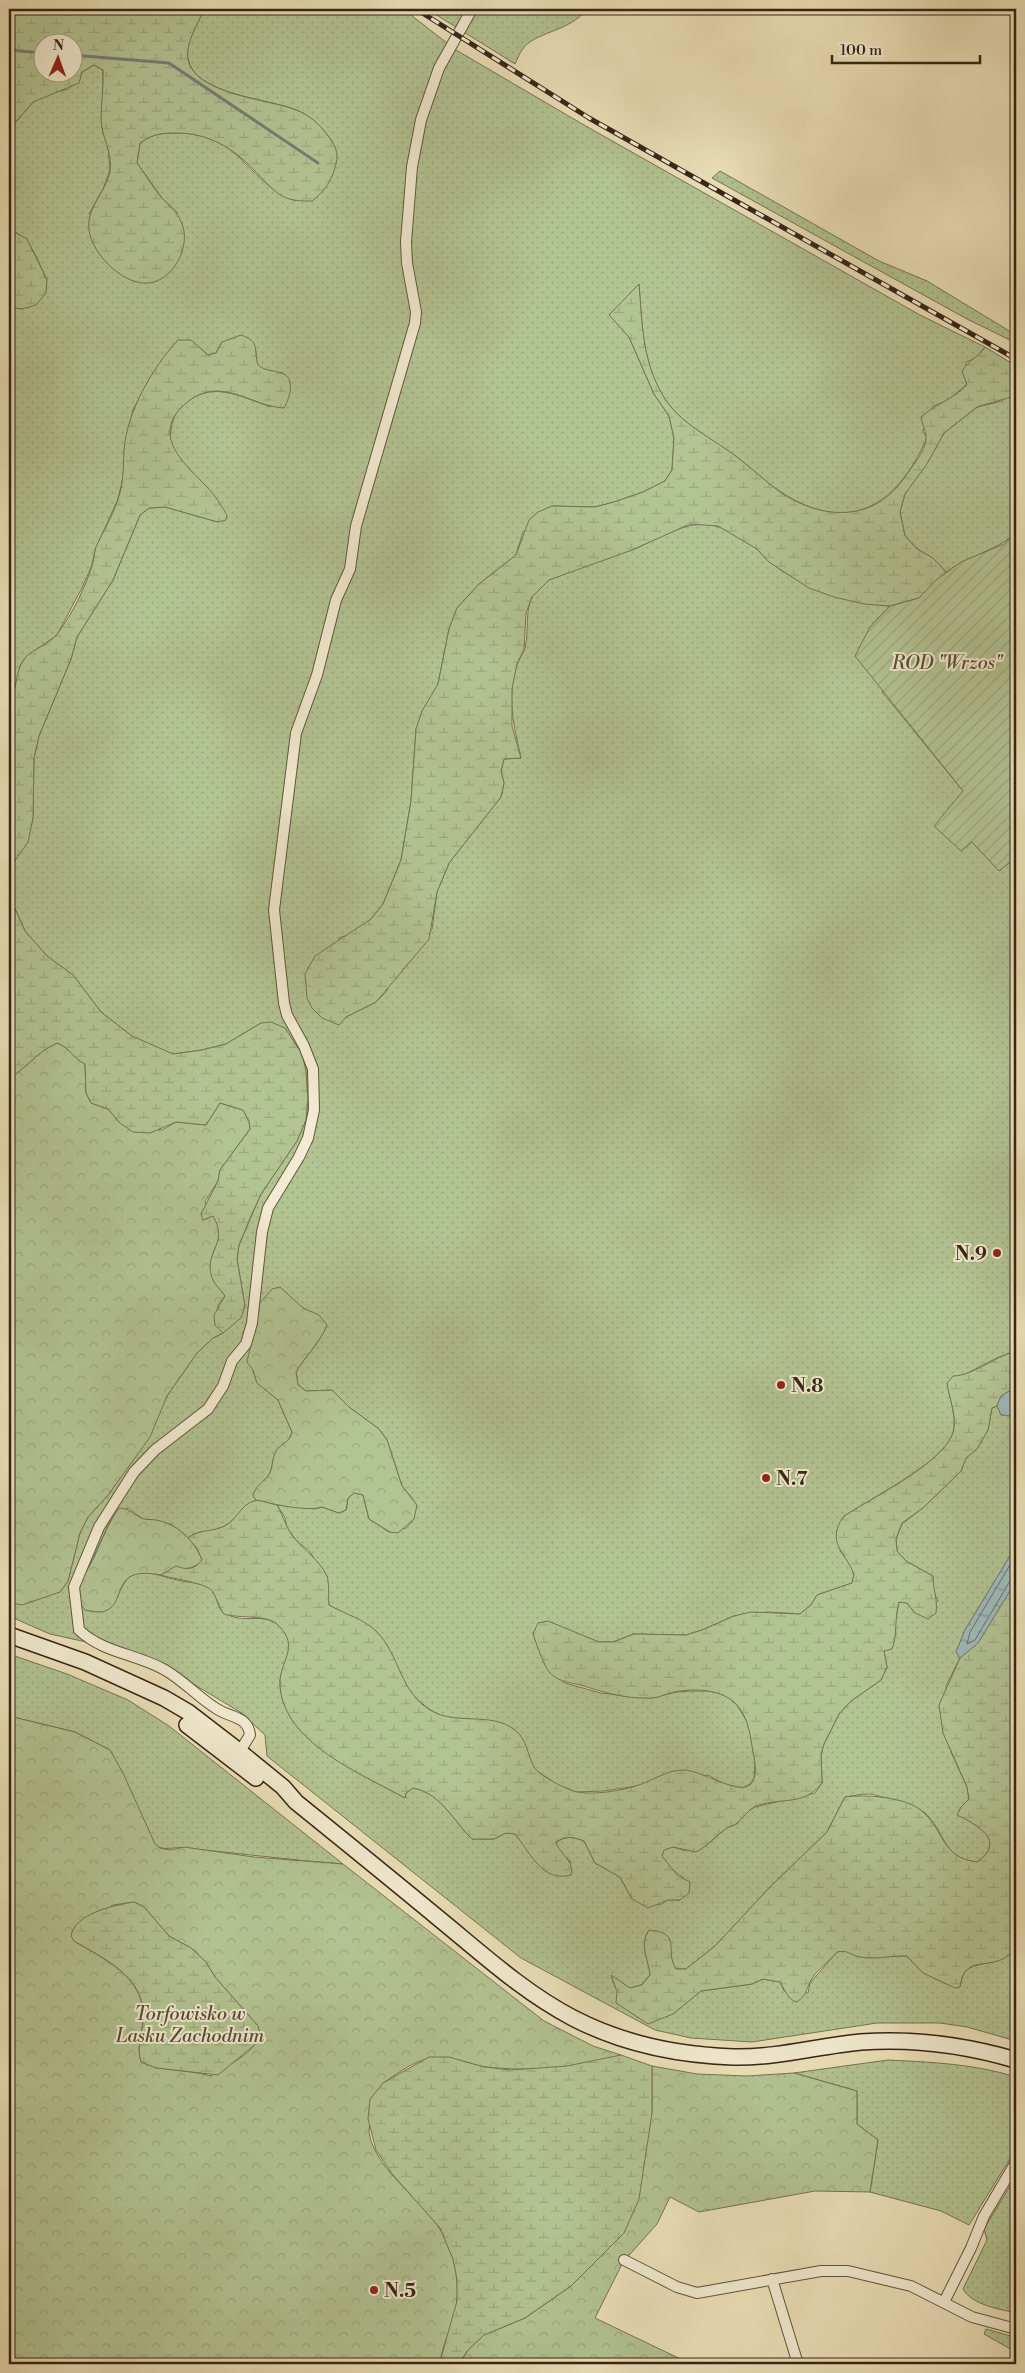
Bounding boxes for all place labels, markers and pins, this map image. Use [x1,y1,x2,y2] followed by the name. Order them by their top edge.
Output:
[955,1242,987,1266] place label: N.9
[991,1247,1003,1259] marker: N.9
[791,1374,823,1398] place label: N.8
[775,1379,787,1391] marker: N.8
[776,1467,807,1491] place label: N.7
[760,1472,772,1484] marker: N.7
[384,2279,416,2303] place label: N.5
[368,2284,380,2296] marker: N.5

